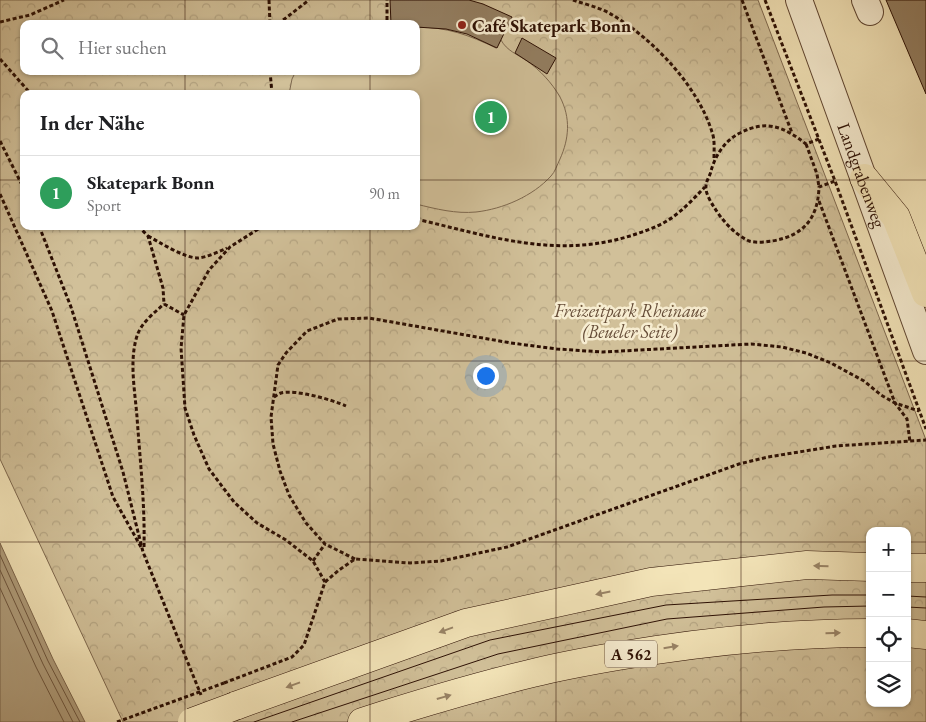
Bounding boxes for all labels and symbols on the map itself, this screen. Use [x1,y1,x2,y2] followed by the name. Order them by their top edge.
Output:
[472,14,631,37] place label: Café Skatepark Bonn
[456,19,468,31] marker: Café Skatepark Bonn
[475,98,507,136] pin: 1
[833,119,892,230] street label: Landgrabenweg
[553,299,707,343] park label: Freizeitpark Rheinaue (Beueler Seite)
[473,363,499,389] your location
[813,561,829,569] one-way arrow
[596,589,611,597] one-way arrow
[438,627,453,634] one-way arrow
[825,629,841,637] one-way arrow
[605,641,657,668] road number: A 562
[663,643,679,651] one-way arrow
[285,682,300,689] one-way arrow
[437,692,452,700] one-way arrow

